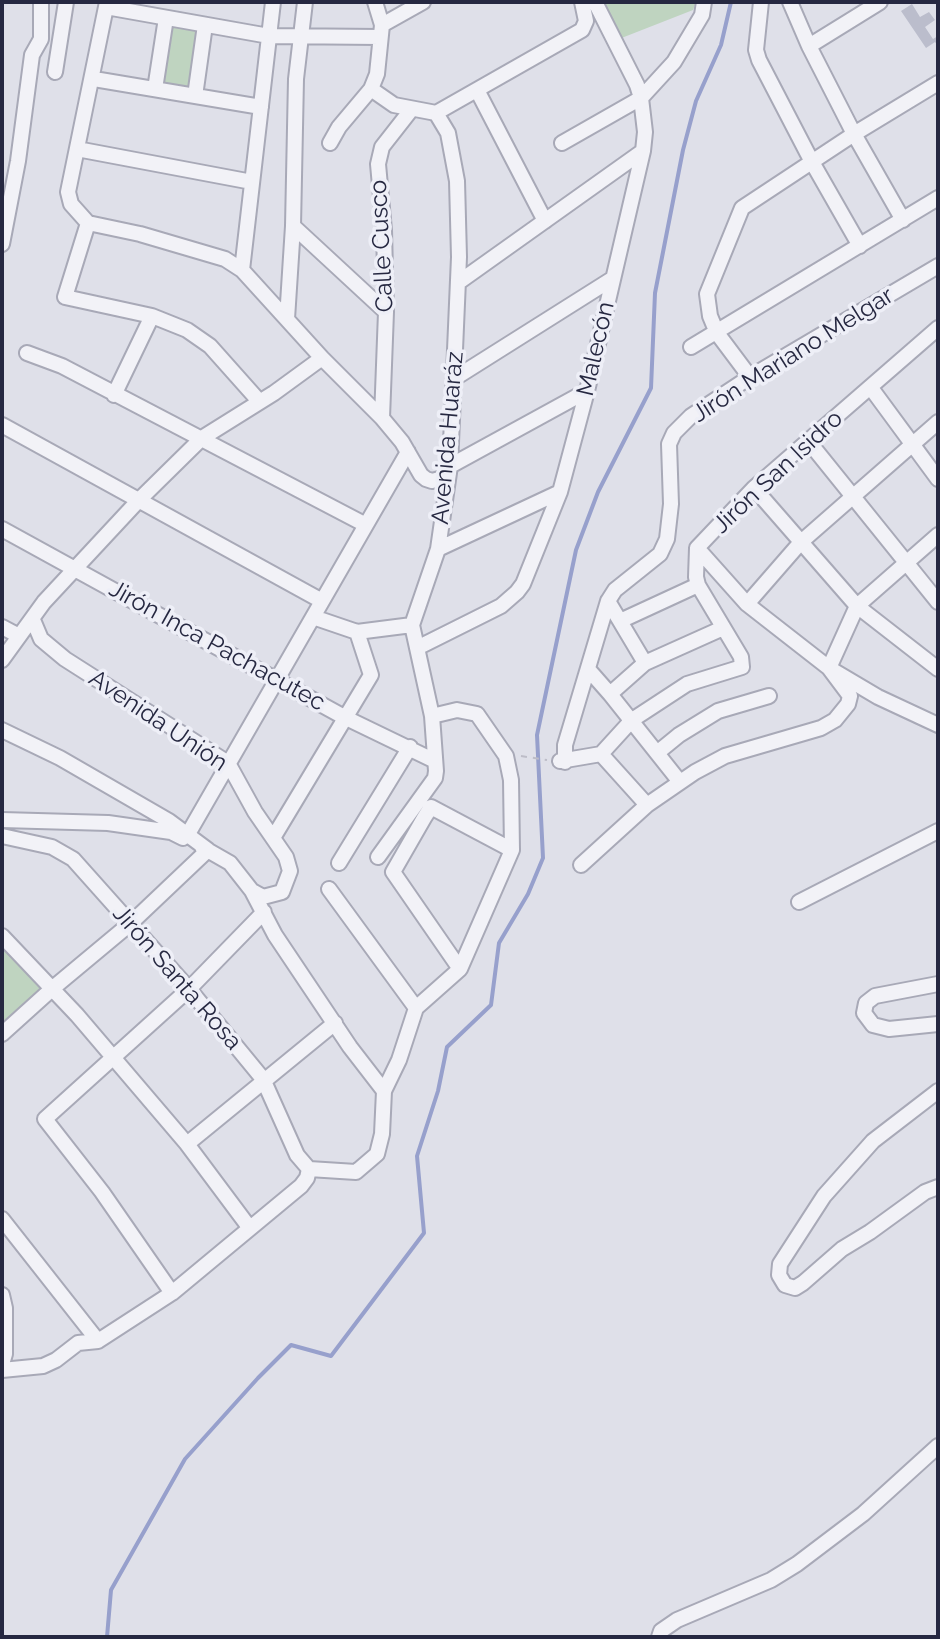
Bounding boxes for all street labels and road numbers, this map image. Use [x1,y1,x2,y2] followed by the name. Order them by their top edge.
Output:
[364,179,400,313] street label: Calle Cusco
[687,281,899,429] street label: Jirón Mariano Melgar
[571,299,621,399] street label: Malecón
[426,350,470,526] street label: Avenida Huaráz
[707,405,849,539] street label: Jirón San Isidro
[104,575,330,717] street label: Jirón Inca Pachacutec
[83,664,233,778] street label: Avenida Unión
[106,900,248,1056] street label: Jirón Santa Rosa

